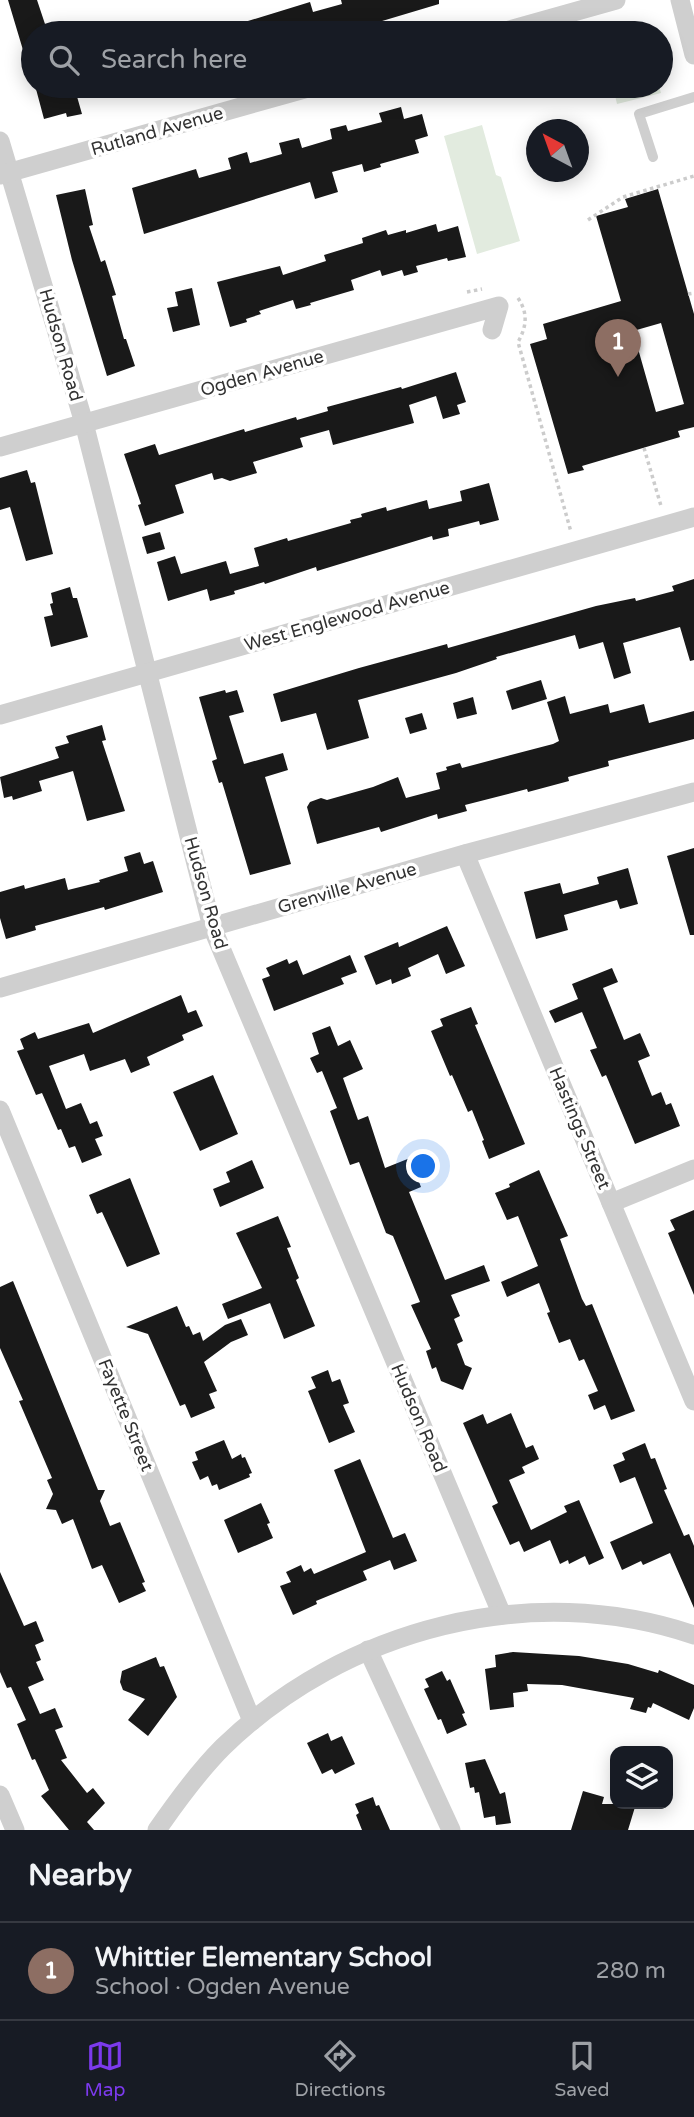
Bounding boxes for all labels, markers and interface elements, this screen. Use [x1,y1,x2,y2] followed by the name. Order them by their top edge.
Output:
[21,21,673,98] search box
[45,41,83,79] icon: search
[101,44,247,75] text: Search here
[88,102,226,160] street label: Rutland Avenue
[526,119,589,182] north arrow
[34,286,88,404] street label: Hudson Road
[595,319,641,377] pin: 1
[198,345,326,401] street label: Ogden Avenue
[242,576,452,656] street label: West Englewood Avenue
[179,834,233,952] street label: Hudson Road
[275,858,419,918] street label: Grenville Avenue
[544,1064,616,1193] street label: Hastings Street
[406,1149,440,1183] your location
[93,1356,159,1474] street label: Fayette Street
[386,1360,452,1476] street label: Hudson Road
[610,1746,673,1809] map controls
[610,1746,673,1809] button: layers
[28,1857,132,1894] text: Nearby
[95,1942,432,1973] text: Whittier Elementary School
[44,1957,58,1985] text: 1
[596,1957,666,1985] text: 280 m
[95,1973,350,2001] text: School · Ogden Avenue
[85,2037,126,2101] tab: Map
[295,2037,386,2101] tab: Directions
[555,2037,609,2101] tab: Saved

